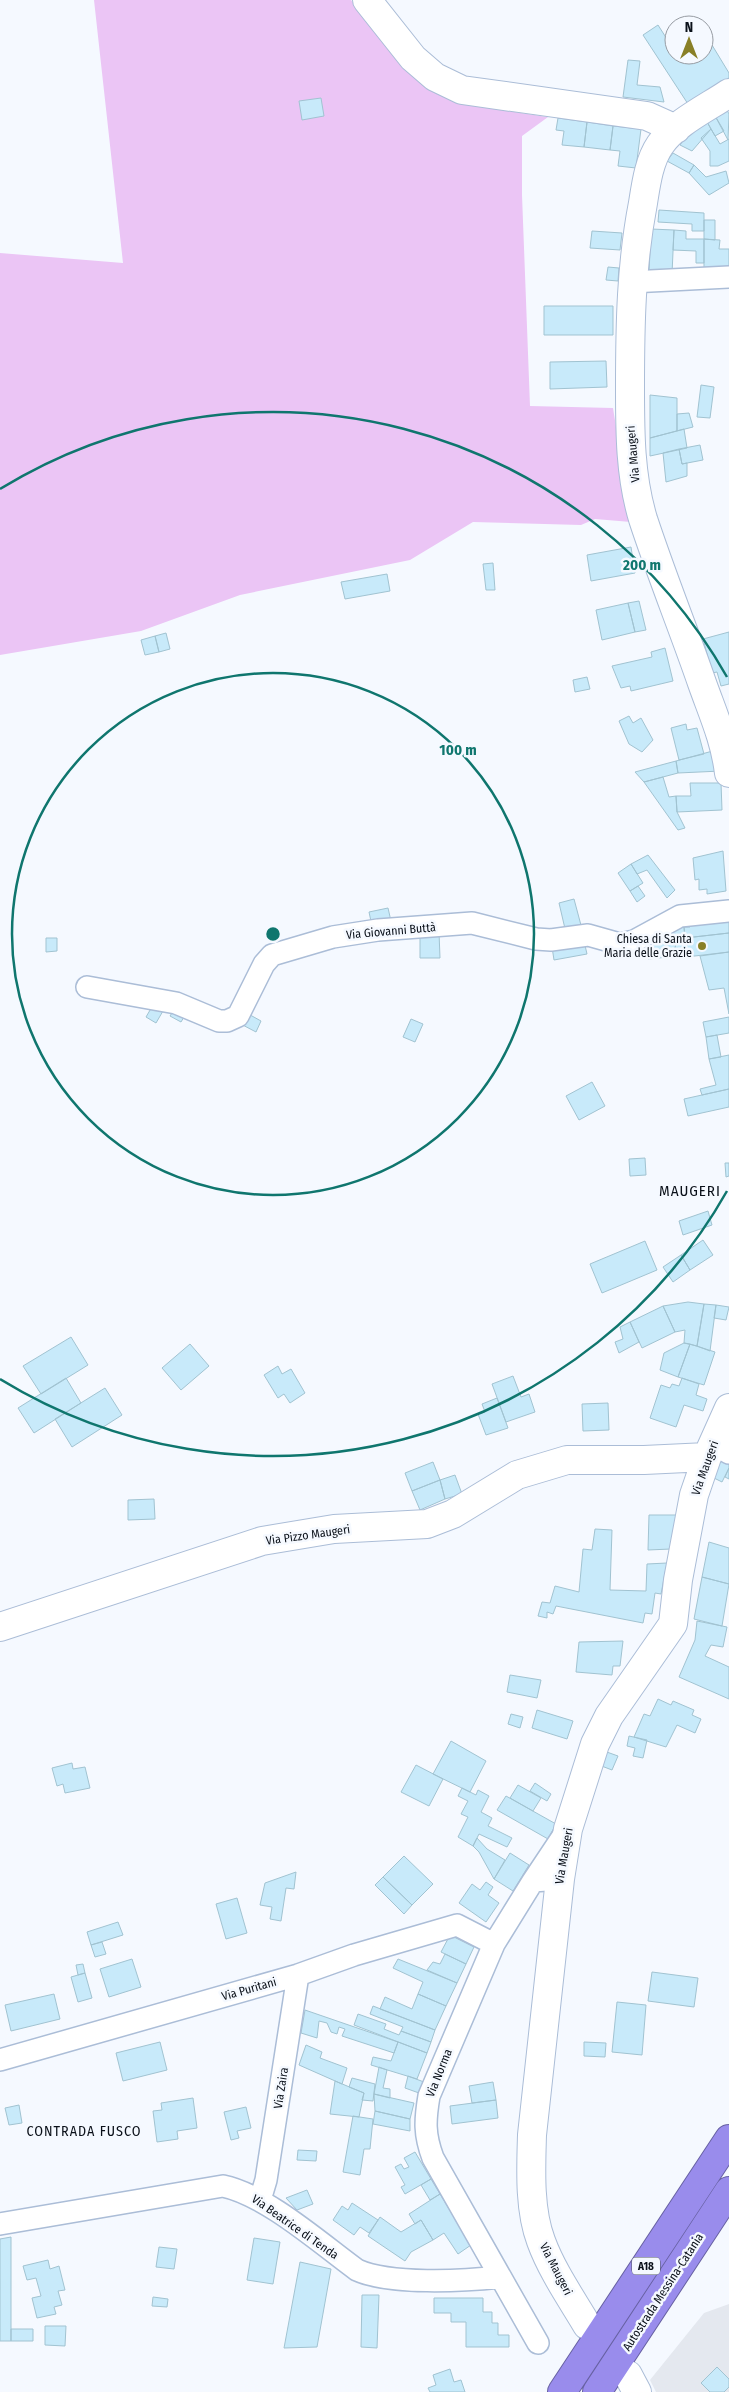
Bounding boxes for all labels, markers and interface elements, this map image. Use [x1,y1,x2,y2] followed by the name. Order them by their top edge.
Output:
[664,15,714,65] north arrow
[685,19,693,36] text: N
[624,425,642,483] street label: Via Maugeri
[622,556,661,574] text: 200 m
[439,741,477,759] text: 100 m
[346,920,437,942] street label: Via Giovanni Buttà
[264,925,282,943] centre of rings
[604,932,692,960] place label: Chiesa di Santa Maria delle Grazie
[696,940,708,952] marker: Chiesa di Santa Maria delle Grazie
[659,1182,721,1200] district label: MAUGERI
[689,1439,721,1497] street label: Via Maugeri
[265,1522,351,1548] street label: Via Pizzo Maugeri
[552,1827,576,1885] street label: Via Maugeri
[220,1974,278,2004] street label: Via Puritani
[423,2047,455,2099] street label: Via Norma
[271,2066,291,2110] street label: Via Zaira
[26,2123,142,2140] district label: CONTRADA FUSCO
[249,2192,341,2262] street label: Via Beatrice di Tenda
[620,2230,706,2353] street label: Autostrada Messina-Catania
[537,2240,575,2298] street label: Via Maugeri
[632,2258,660,2274] road number: A18

